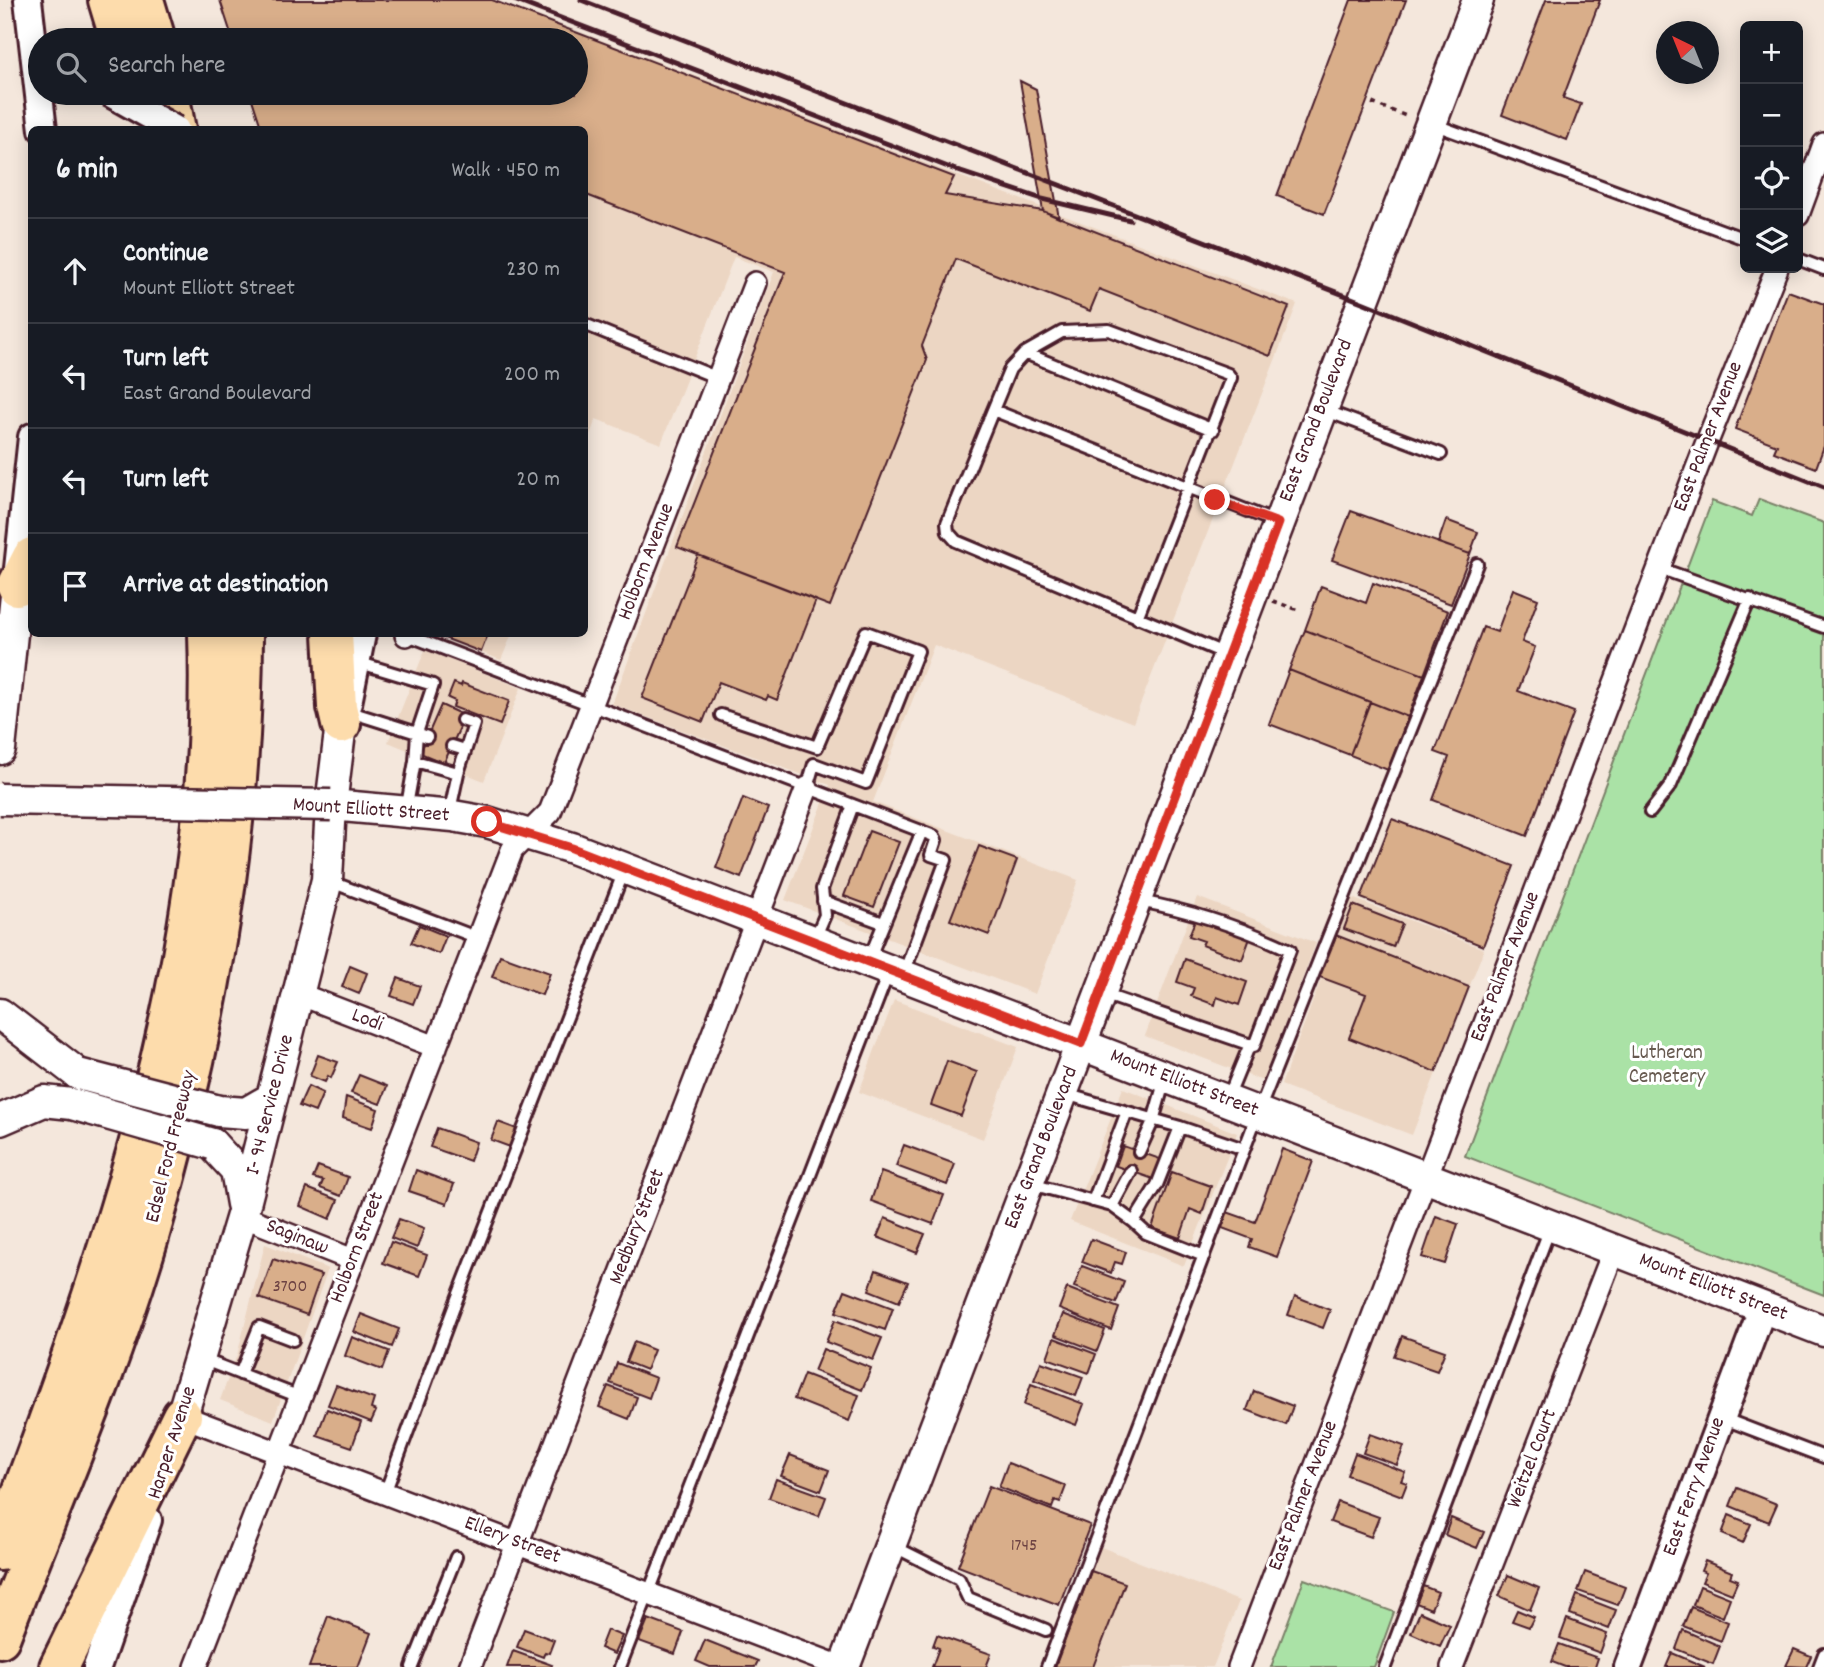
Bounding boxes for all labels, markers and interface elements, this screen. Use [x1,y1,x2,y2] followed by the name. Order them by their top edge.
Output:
[1656,21,1719,84] north arrow
[1740,21,1803,273] map controls
[1740,21,1803,84] button: +
[28,28,588,105] search box
[52,48,90,86] icon: search
[108,48,226,85] text: Search here
[1740,84,1803,147] button: −
[1740,147,1803,210] button: locate
[56,150,118,193] text: 6 min
[452,155,560,188] text: Walk · 450 m
[1740,210,1803,273] button: layers
[123,236,208,273] text: Continue
[56,252,94,290] icon: ahead
[506,254,560,287] text: 230 m
[123,273,295,306] text: Mount Elliott Street
[1272,335,1362,507] street label: East Grand Boulevard
[123,341,209,378] text: Turn left
[56,357,94,395] icon: left
[1667,357,1751,517] street label: East Palmer Avenue
[504,359,560,392] text: 200 m
[123,378,312,411] text: East Grand Boulevard
[56,462,94,500] icon: left
[123,462,209,499] text: Turn left
[516,464,560,497] text: 20 m
[1199,484,1230,515] route end
[611,499,683,625] street label: Holborn Avenue
[56,567,94,605] icon: arrive
[123,567,328,604] text: Arrive at destination
[292,791,451,831] street label: Mount Elliott Street
[471,806,502,837] route start
[1464,887,1548,1047] street label: East Palmer Avenue
[347,1001,387,1041] street label: Lodi
[239,1032,303,1178] street label: I- 94 Service Drive
[1629,1039,1706,1093] park label: Lutheran Cemetery
[1105,1042,1263,1126] street label: Mount Elliott Street
[997,1062,1087,1234] street label: East Grand Boulevard
[139,1067,206,1226] street label: Edsel Ford Freeway
[602,1165,674,1289] street label: Medbury Street
[323,1188,393,1308] street label: Holborn Street
[261,1212,333,1264] street label: Saginaw
[1634,1246,1792,1330] street label: Mount Elliott Street
[273,1275,307,1300] house number: 3700
[141,1383,205,1503] street label: Harper Avenue
[1500,1405,1566,1513] street label: Weitzel Court
[1656,1413,1734,1561] street label: East Ferry Avenue
[1262,1416,1346,1576] street label: East Palmer Avenue
[460,1509,565,1573] street label: Ellery Street
[1011,1534,1037,1559] house number: 1745

